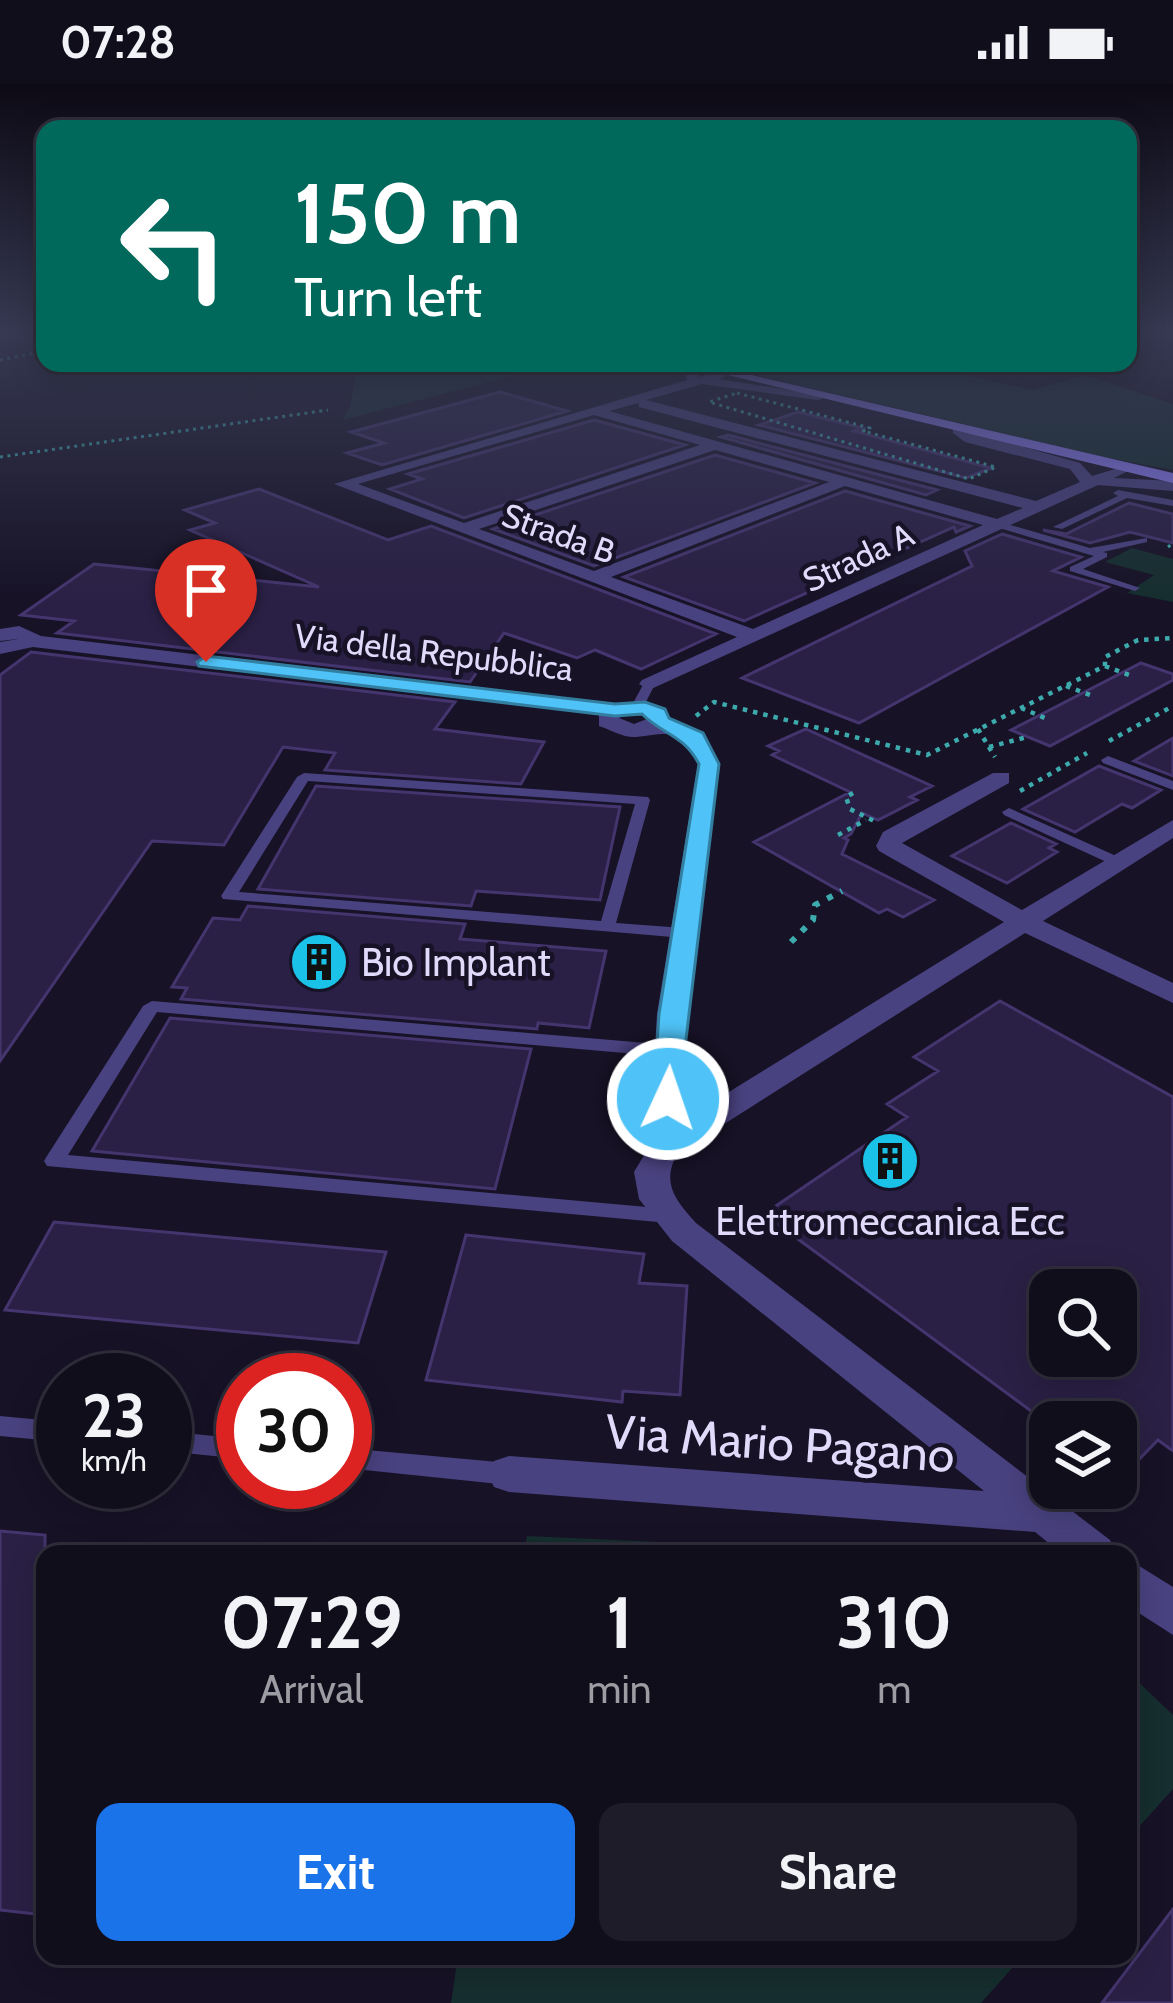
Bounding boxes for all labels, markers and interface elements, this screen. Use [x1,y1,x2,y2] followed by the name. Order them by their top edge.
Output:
[60,15,176,69] text: 07:28
[294,162,521,264] text: 150 m
[96,168,252,324] icon: left
[294,264,482,330] text: Turn left
[497,494,621,572] street label: Strada B
[796,514,920,600] street label: Strada A
[155,539,257,662] pin
[173,557,239,623] icon: arrive
[293,615,576,689] street label: Via della Repubblica
[288,931,350,993] building icon: Bio Implant
[361,938,551,986] place label: Bio Implant
[605,1036,731,1162] position arrow
[859,1130,921,1192] building icon: Elettromeccanica Ecc
[715,1197,1065,1245] place label: Elettromeccanica Ecc
[1029,1269,1137,1509] map controls
[1029,1269,1137,1377] button: search
[216,1353,372,1509] speed limit sign: 30
[82,1379,146,1452] text: 23
[1029,1401,1137,1509] button: layers
[604,1402,956,1484] street label: Via Mario Pagano
[81,1442,147,1479] text: km/h
[221,1579,403,1666] text: 07:29
[606,1579,633,1666] text: 1
[836,1579,952,1666] text: 310
[260,1665,364,1713] text: Arrival
[587,1665,652,1713] text: min
[877,1665,911,1713] text: m
[96,1803,575,1941] button: Exit
[599,1803,1077,1941] button: Share

